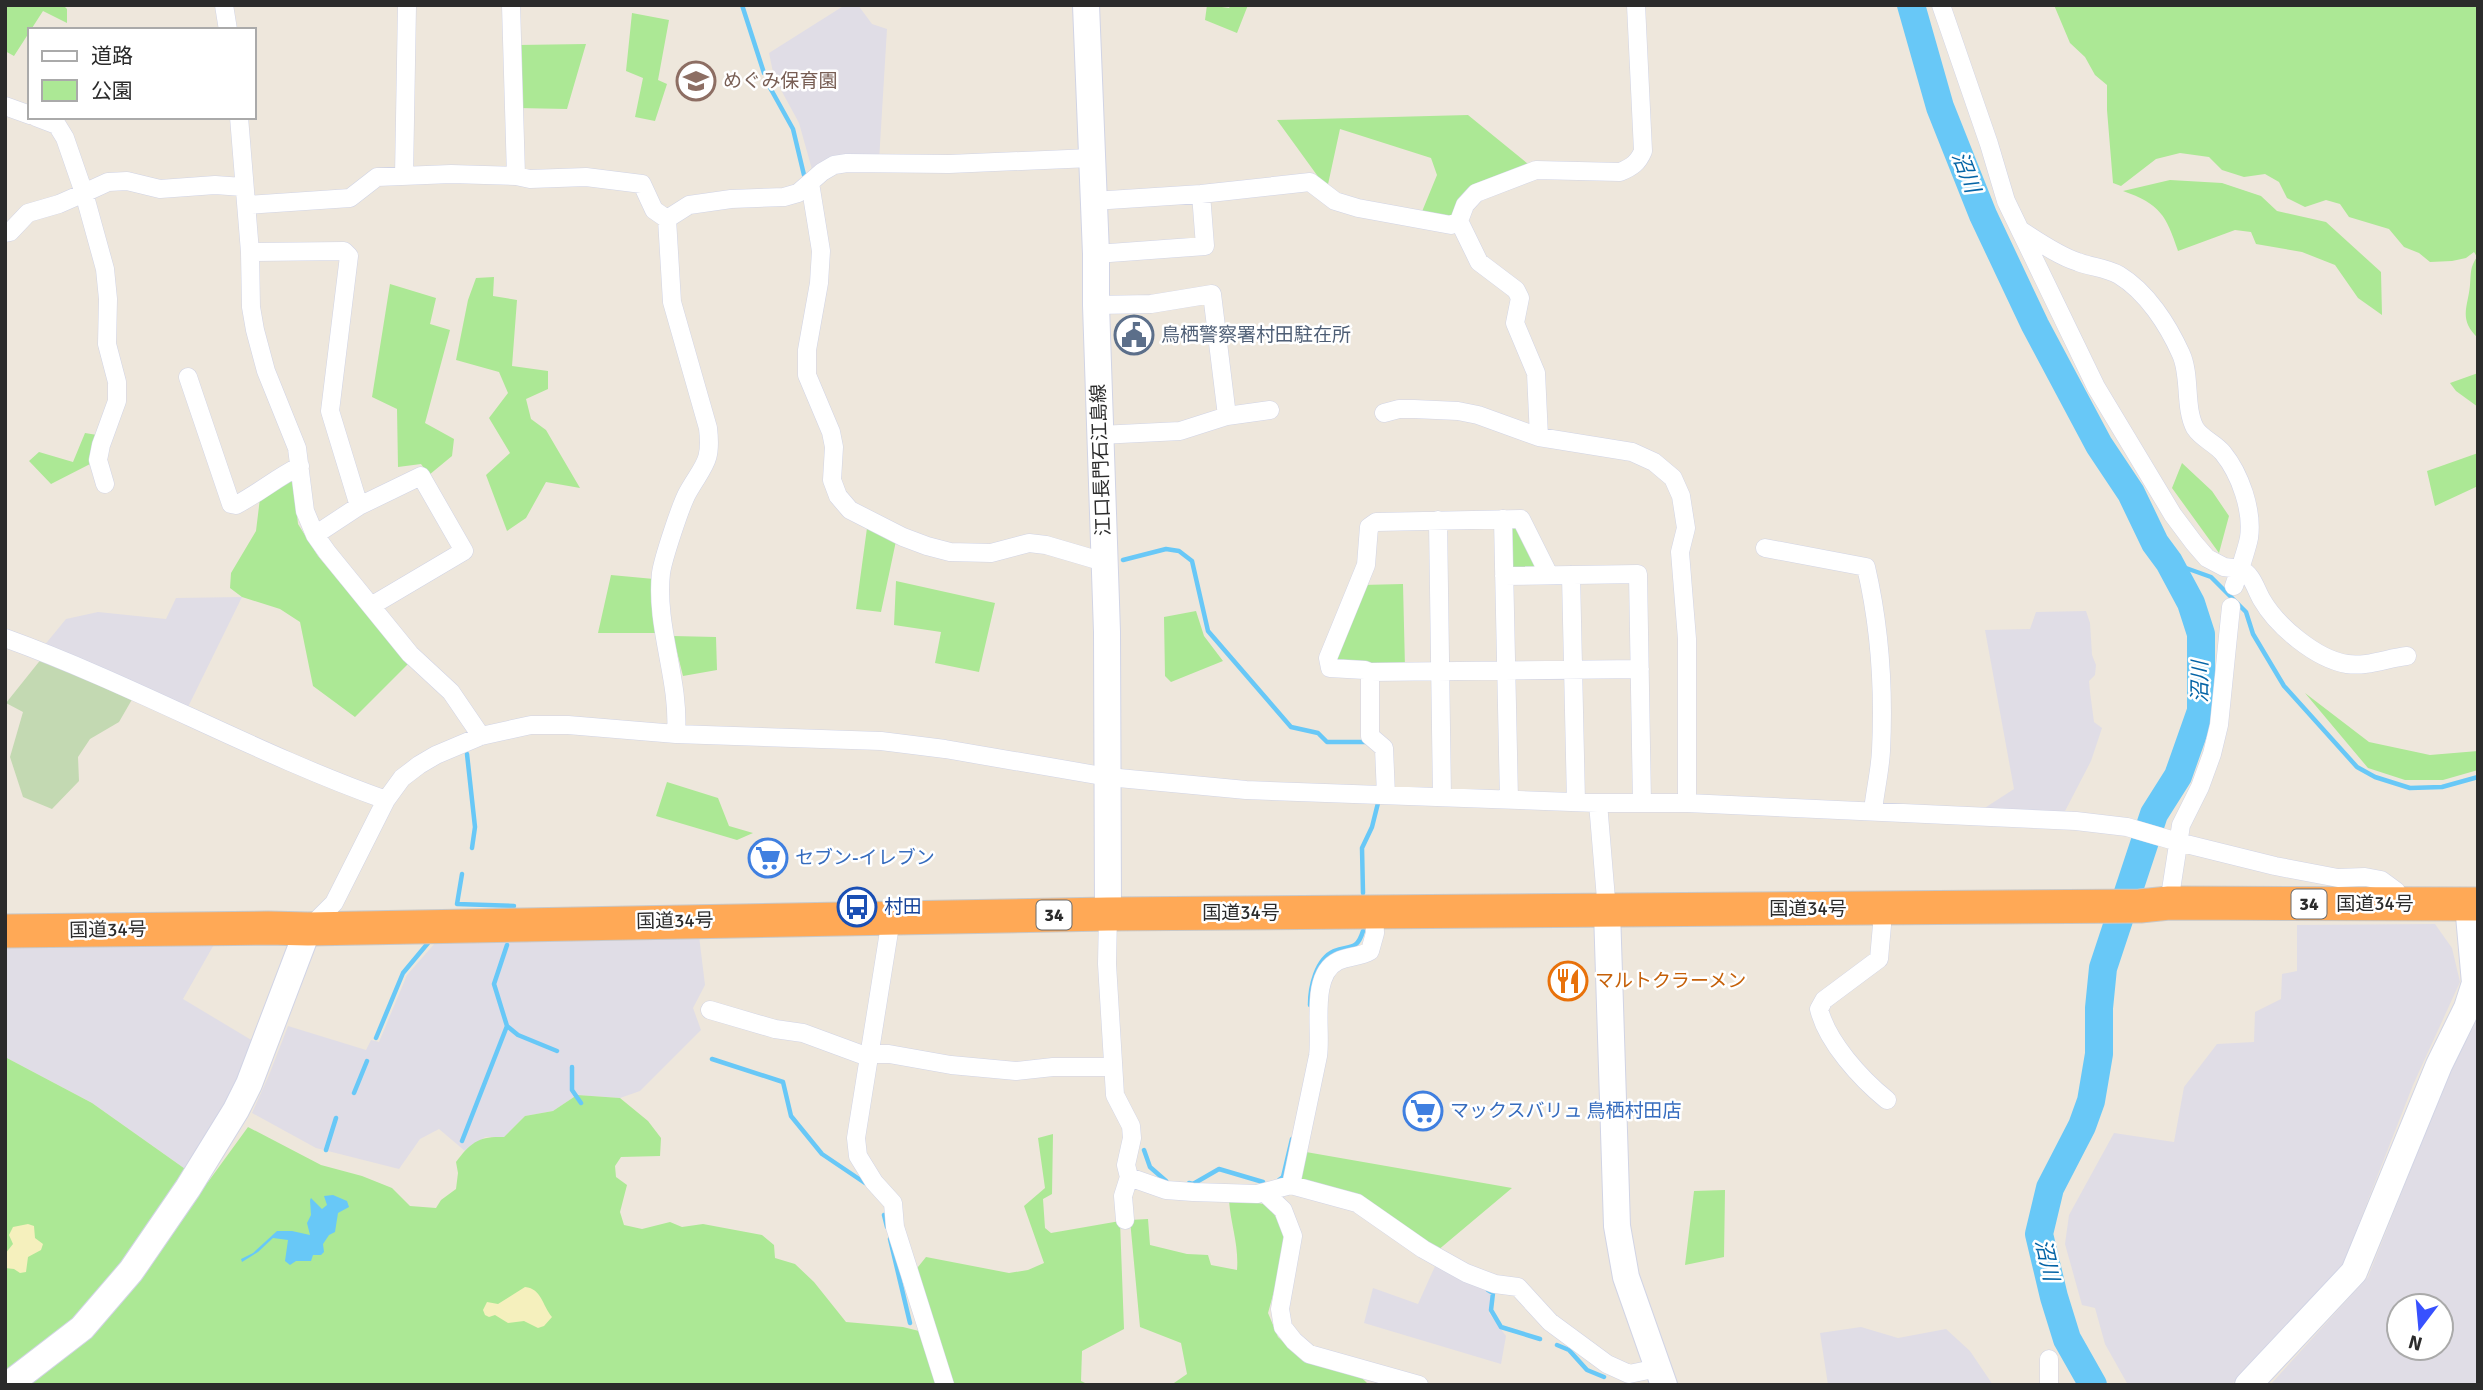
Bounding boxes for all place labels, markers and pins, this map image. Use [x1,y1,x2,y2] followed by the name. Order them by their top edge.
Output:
[675,60,717,102] school or university icon: めぐみ保育園
[723,69,838,93] place label: めぐみ保育園
[1113,314,1155,356] public building icon: 鳥栖警察署村田駐在所
[1161,323,1351,347] place label: 鳥栖警察署村田駐在所
[747,837,789,879] supermarket icon: セブン-イレブン
[795,846,935,870] place label: セブン-イレブン
[836,886,878,928] bus stop icon: 村田
[884,895,922,919] place label: 村田
[1547,960,1589,1002] restaurant icon: マルトクラーメン
[1595,969,1746,993] place label: マルトクラーメン
[1402,1090,1444,1132] supermarket icon: マックスバリュ 鳥栖村田店
[1450,1099,1682,1123] place label: マックスバリュ 鳥栖村田店

